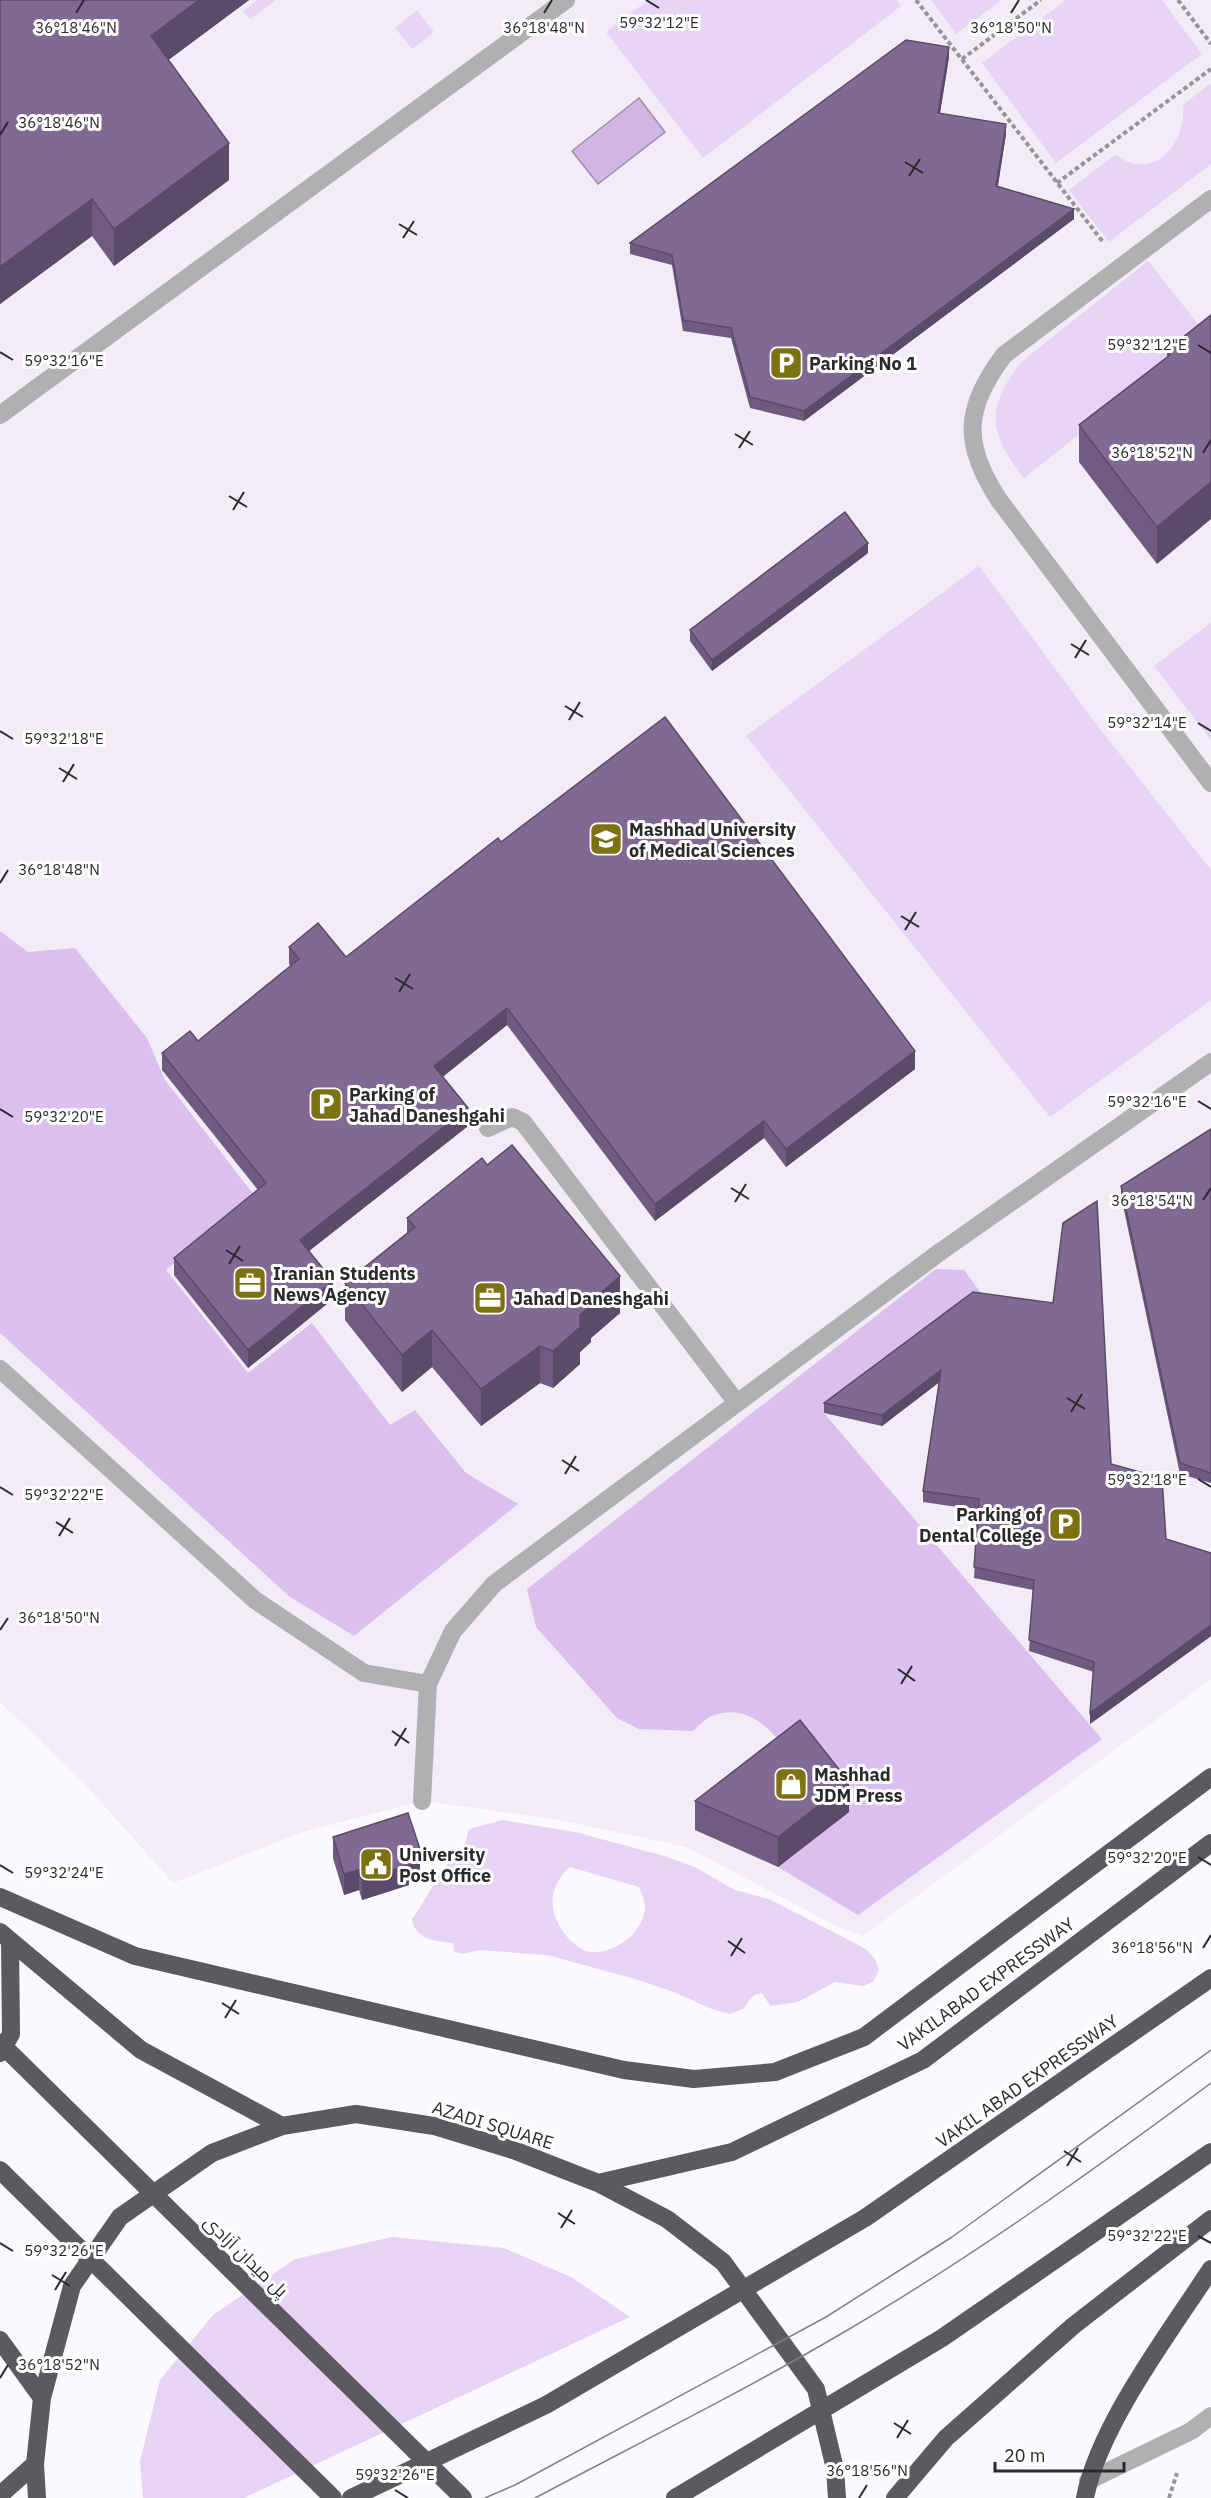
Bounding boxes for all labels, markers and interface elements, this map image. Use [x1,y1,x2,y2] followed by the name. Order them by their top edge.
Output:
[619,13,699,32] text: 59°32'12"E
[35,18,117,37] text: 36°18'46"N
[503,18,585,37] text: 36°18'48"N
[970,18,1052,37] text: 36°18'50"N
[18,113,100,132] text: 36°18'46"N
[1107,335,1187,354] text: 59°32'12"E
[768,345,804,381] parking icon: Parking No 1
[24,351,104,370] text: 59°32'16"E
[809,352,917,375] place label: Parking No 1
[1111,443,1193,462] text: 36°18'52"N
[1107,713,1187,732] text: 59°32'14"E
[24,729,104,748] text: 59°32'18"E
[629,818,796,862] place label: Mashhad University of Medical Sciences
[588,821,624,857] school or university icon: Mashhad University of Medical Sciences
[18,860,100,879] text: 36°18'48"N
[349,1083,505,1127] place label: Parking of Jahad Daneshgahi
[308,1086,344,1122] parking icon: Parking of Jahad Daneshgahi
[1107,1092,1187,1111] text: 59°32'16"E
[24,1107,104,1126] text: 59°32'20"E
[1111,1191,1193,1210] text: 36°18'54"N
[273,1262,416,1306] place label: Iranian Students News Agency
[232,1265,268,1301] office icon: Iranian Students News Agency
[472,1280,508,1316] office icon: Jahad Daneshgahi
[513,1287,669,1310] place label: Jahad Daneshgahi
[1107,1470,1187,1489] text: 59°32'18"E
[24,1485,104,1504] text: 59°32'22"E
[919,1503,1042,1547] place label: Parking of Dental College
[1047,1506,1083,1542] parking icon: Parking of Dental College
[18,1608,100,1627] text: 36°18'50"N
[814,1763,903,1807] place label: Mashhad JDM Press
[773,1766,809,1802] shop icon: Mashhad JDM Press
[399,1843,491,1887] place label: University Post Office
[358,1846,394,1882] public building icon: University Post Office
[1107,1848,1187,1867] text: 59°32'20"E
[24,1863,104,1882] text: 59°32'24"E
[893,1912,1079,2056] street label: VAKILABAD EXPRESSWAY
[1111,1938,1193,1957] text: 36°18'56"N
[932,2009,1123,2153] street label: VAKIL ABAD EXPRESSWAY
[430,2096,556,2154] street label: AZADI SQUARE
[198,2210,293,2303] street label: پل میدان آزادی
[1107,2226,1187,2245] text: 59°32'22"E
[24,2241,104,2260] text: 59°32'26"E
[18,2355,100,2374] text: 36°18'52"N
[995,2435,1124,2473] scale bar
[1004,2444,1046,2467] text: 20 m
[826,2461,908,2480] text: 36°18'56"N
[355,2465,435,2484] text: 59°32'26"E

